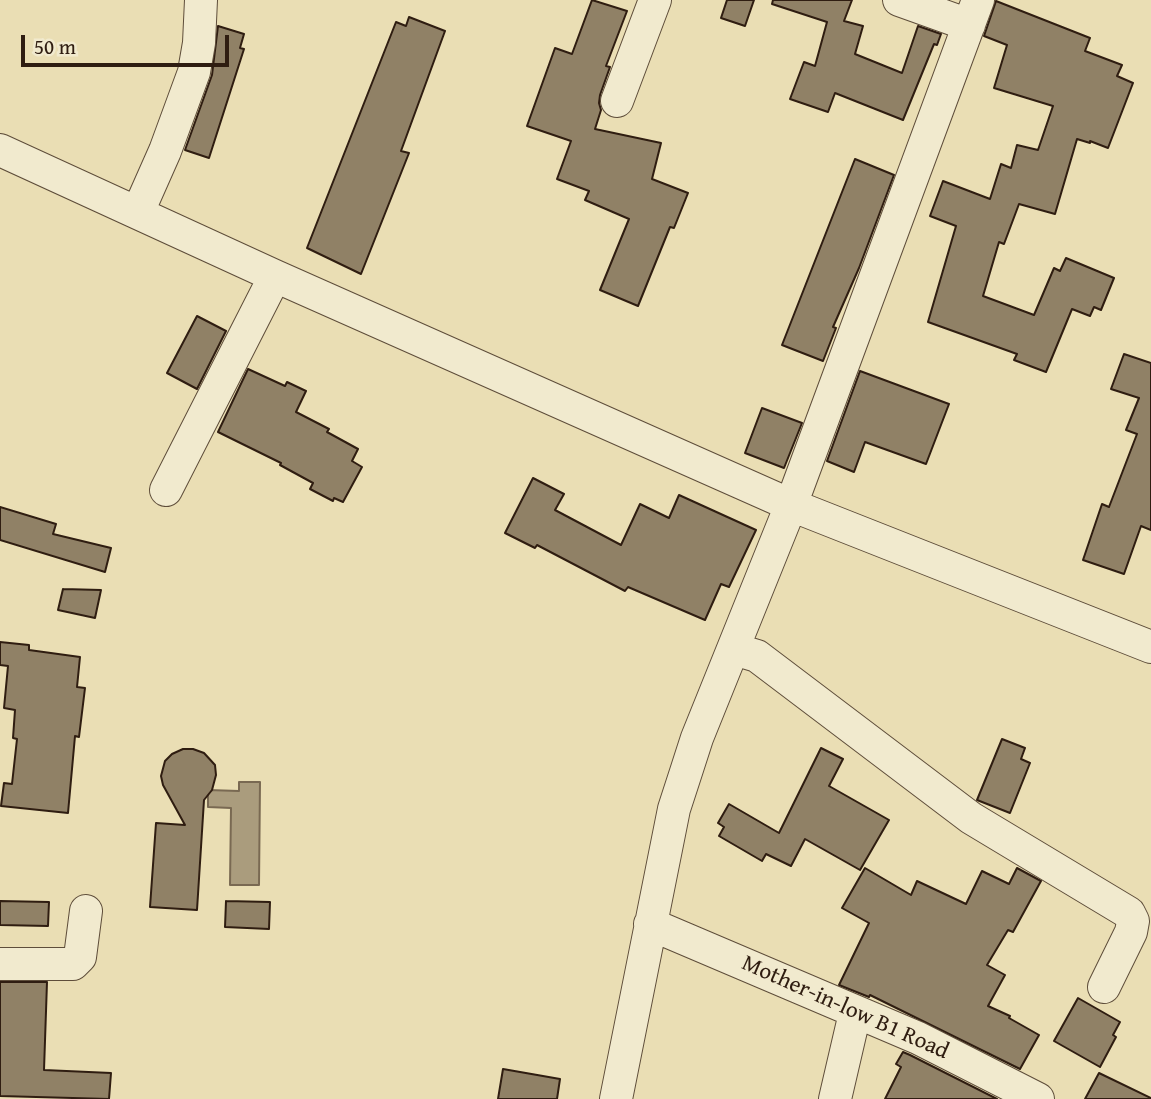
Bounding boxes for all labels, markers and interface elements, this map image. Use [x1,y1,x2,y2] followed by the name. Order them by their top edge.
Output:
[24,21,233,65] scale bar
[34,31,76,62] text: 50 m
[737,950,953,1066] street label: Mother-in-low B1 Road

